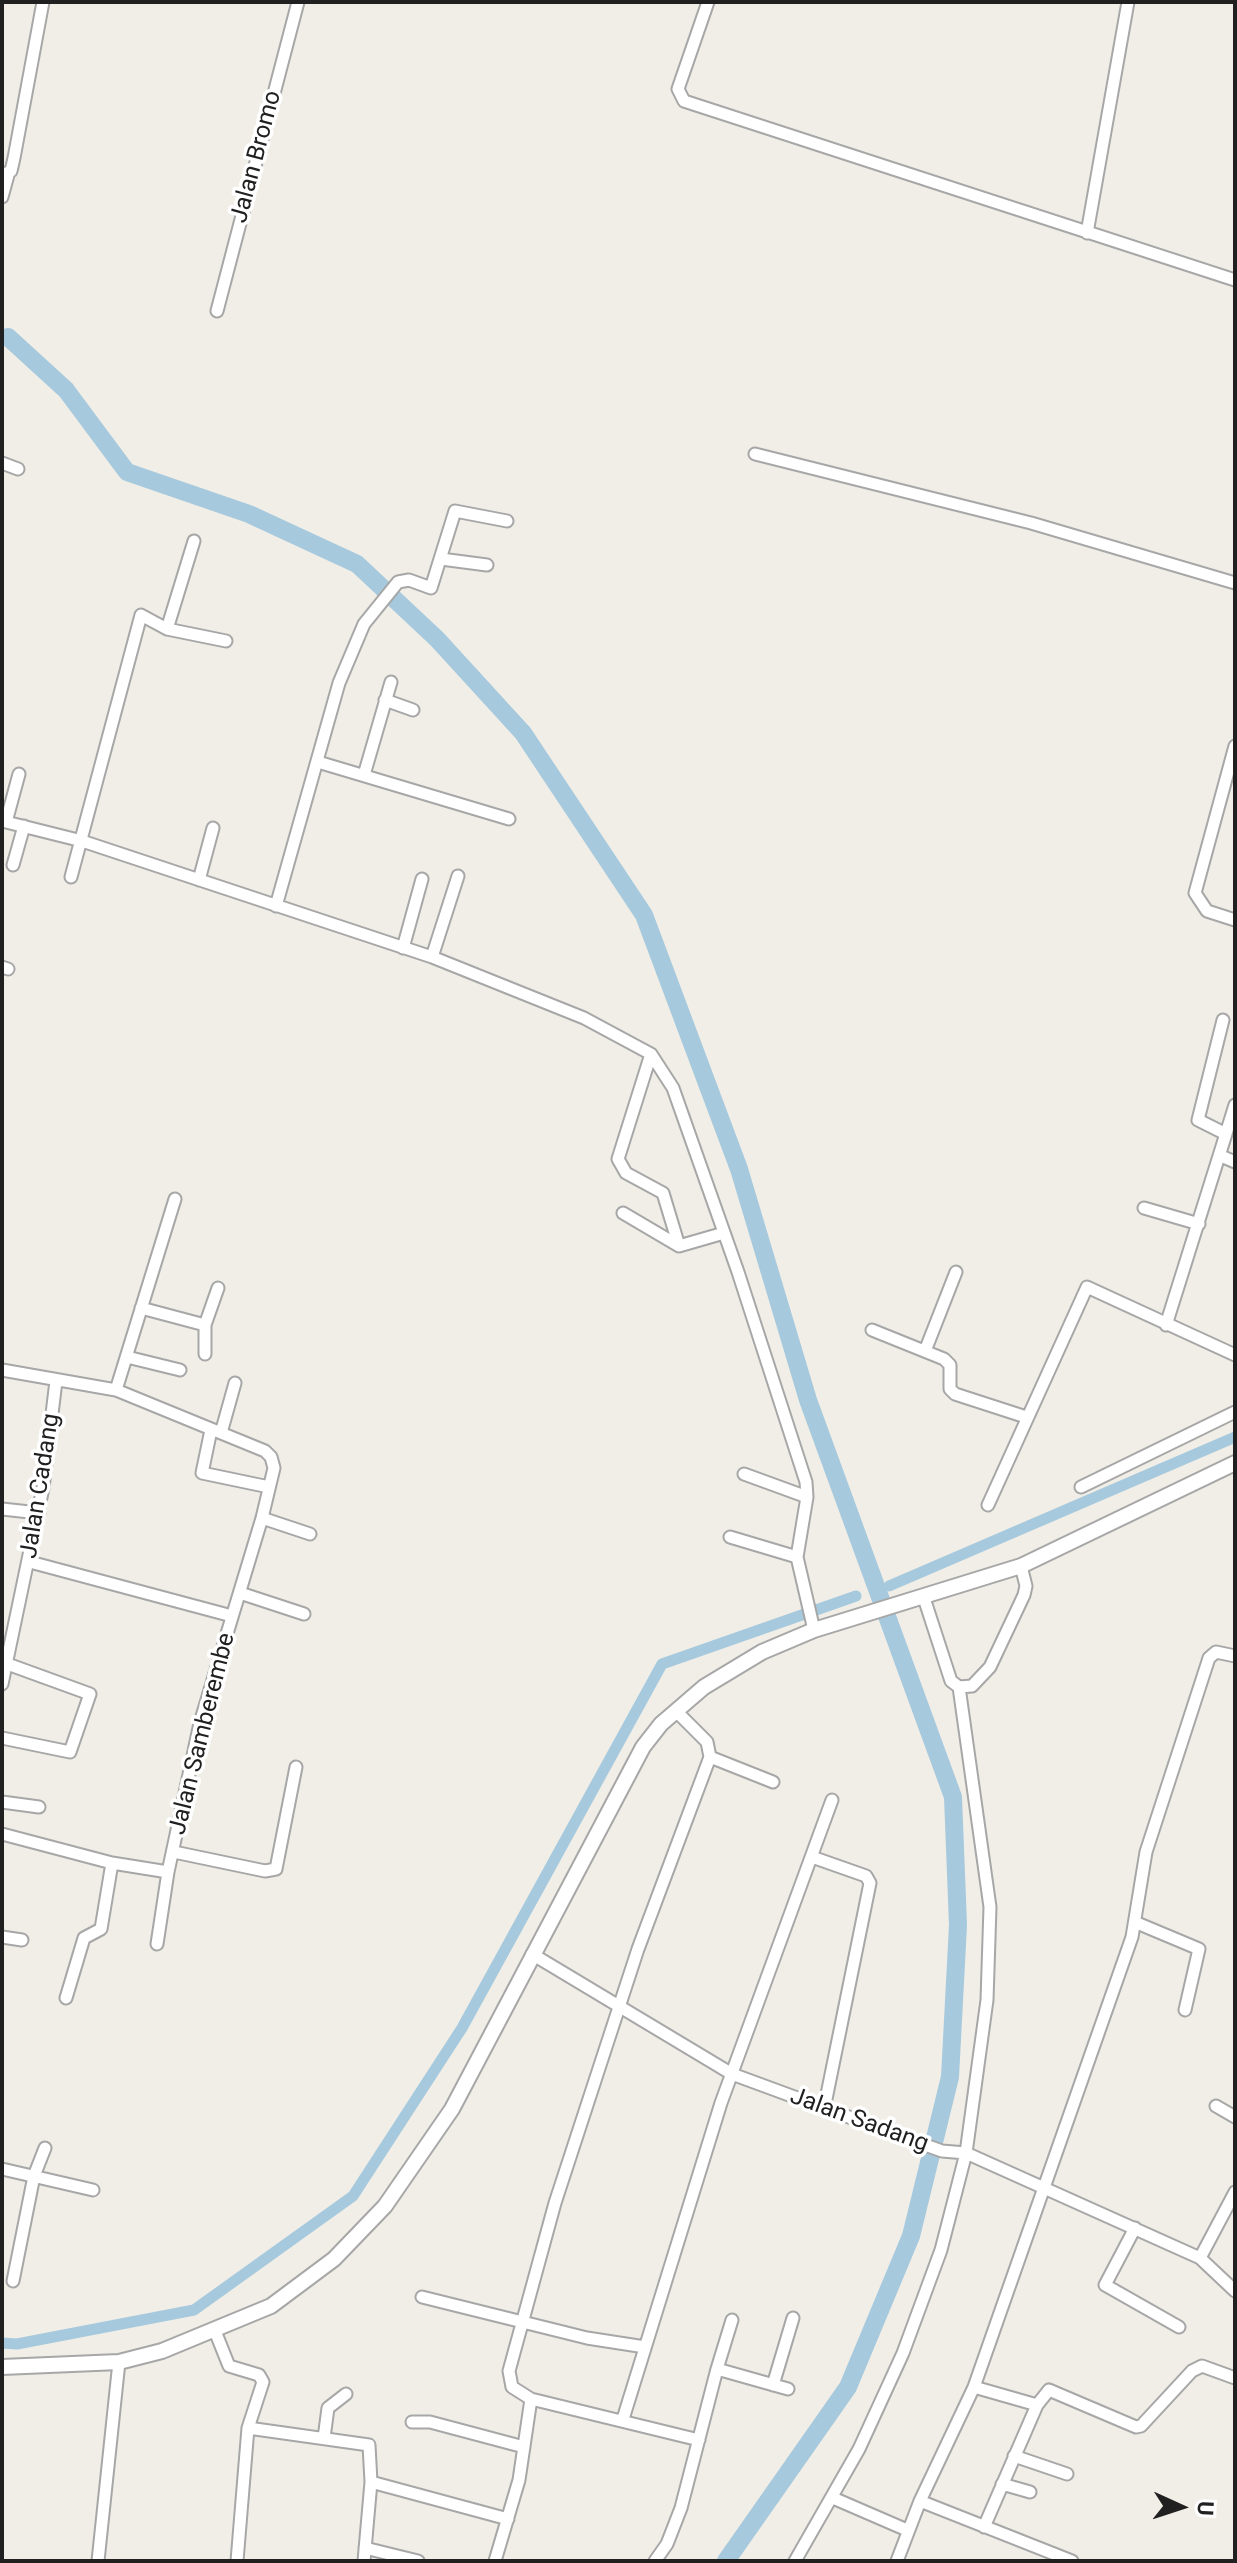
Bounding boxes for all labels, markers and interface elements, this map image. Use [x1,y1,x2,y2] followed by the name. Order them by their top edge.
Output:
[226,88,288,226] street label: Jalan Bromo
[15,1411,67,1561] street label: Jalan Cadang
[164,1630,242,1838] street label: Jalan Samberembe
[786,2083,932,2159] street label: Jalan Sadang
[1141,2467,1221,2547] north arrow
[1193,2500,1218,2516] text: U

